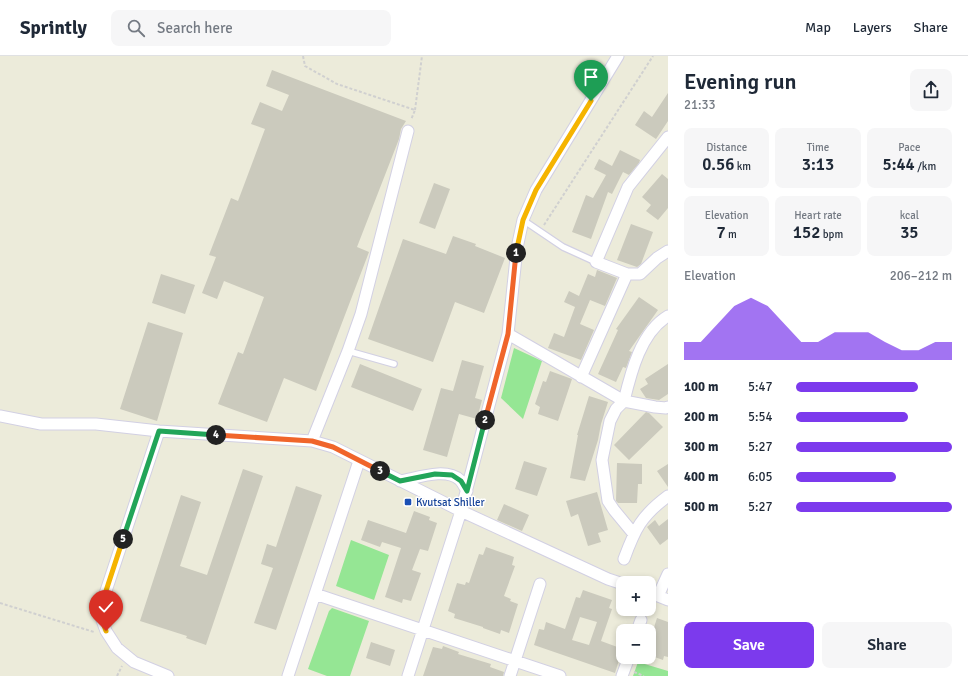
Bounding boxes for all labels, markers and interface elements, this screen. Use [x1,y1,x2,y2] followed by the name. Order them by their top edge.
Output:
[111,10,391,46] search box
[20,16,87,40] text: Sprintly
[125,17,147,39] icon: search
[157,19,233,37] text: Search here
[805,19,831,36] text: Map
[853,19,892,36] text: Layers
[914,19,948,36] text: Share
[574,60,608,101] pin
[580,66,602,88] icon: arrive
[684,68,797,95] text: Evening run
[910,69,952,111] button: share
[684,97,716,113] text: 21:33
[706,141,747,154] text: Distance
[807,141,829,154] text: Time
[898,141,920,154] text: Pace
[702,154,734,175] text: 0.56
[802,154,834,175] text: 3:13
[882,154,915,175] text: 5:44
[734,160,751,173] text: km
[915,160,936,173] text: /km
[705,209,749,222] text: Elevation
[794,209,842,222] text: Heart rate
[900,209,919,222] text: kcal
[716,222,726,243] text: 7
[793,222,820,243] text: 152
[900,222,919,243] text: 35
[726,228,737,241] text: m
[820,228,843,241] text: bpm
[506,243,526,263] pin: 1
[513,246,519,259] text: 1
[684,268,736,284] text: Elevation
[890,268,952,284] text: 206–212 m
[684,379,718,395] text: 100 m
[748,379,773,395] text: 5:47
[684,409,718,425] text: 200 m
[748,409,773,425] text: 5:54
[475,410,495,430] pin: 2
[482,413,488,426] text: 2
[206,425,226,445] pin: 4
[213,428,219,441] text: 4
[684,439,718,455] text: 300 m
[748,439,773,455] text: 5:27
[370,461,390,481] pin: 3
[377,464,383,477] text: 3
[684,469,718,485] text: 400 m
[748,469,773,485] text: 6:05
[416,496,485,509] place label: Kvutsat Shiller
[403,497,413,507] marker: Kvutsat Shiller
[684,499,718,515] text: 500 m
[748,499,773,515] text: 5:27
[113,529,133,549] pin: 5
[120,532,126,545] text: 5
[616,576,656,664] map controls
[616,576,656,616] button: +
[89,590,123,631] pin
[95,596,117,618] icon: check
[684,622,814,668] button: Save
[822,622,952,668] button: Share
[616,624,656,664] button: −

